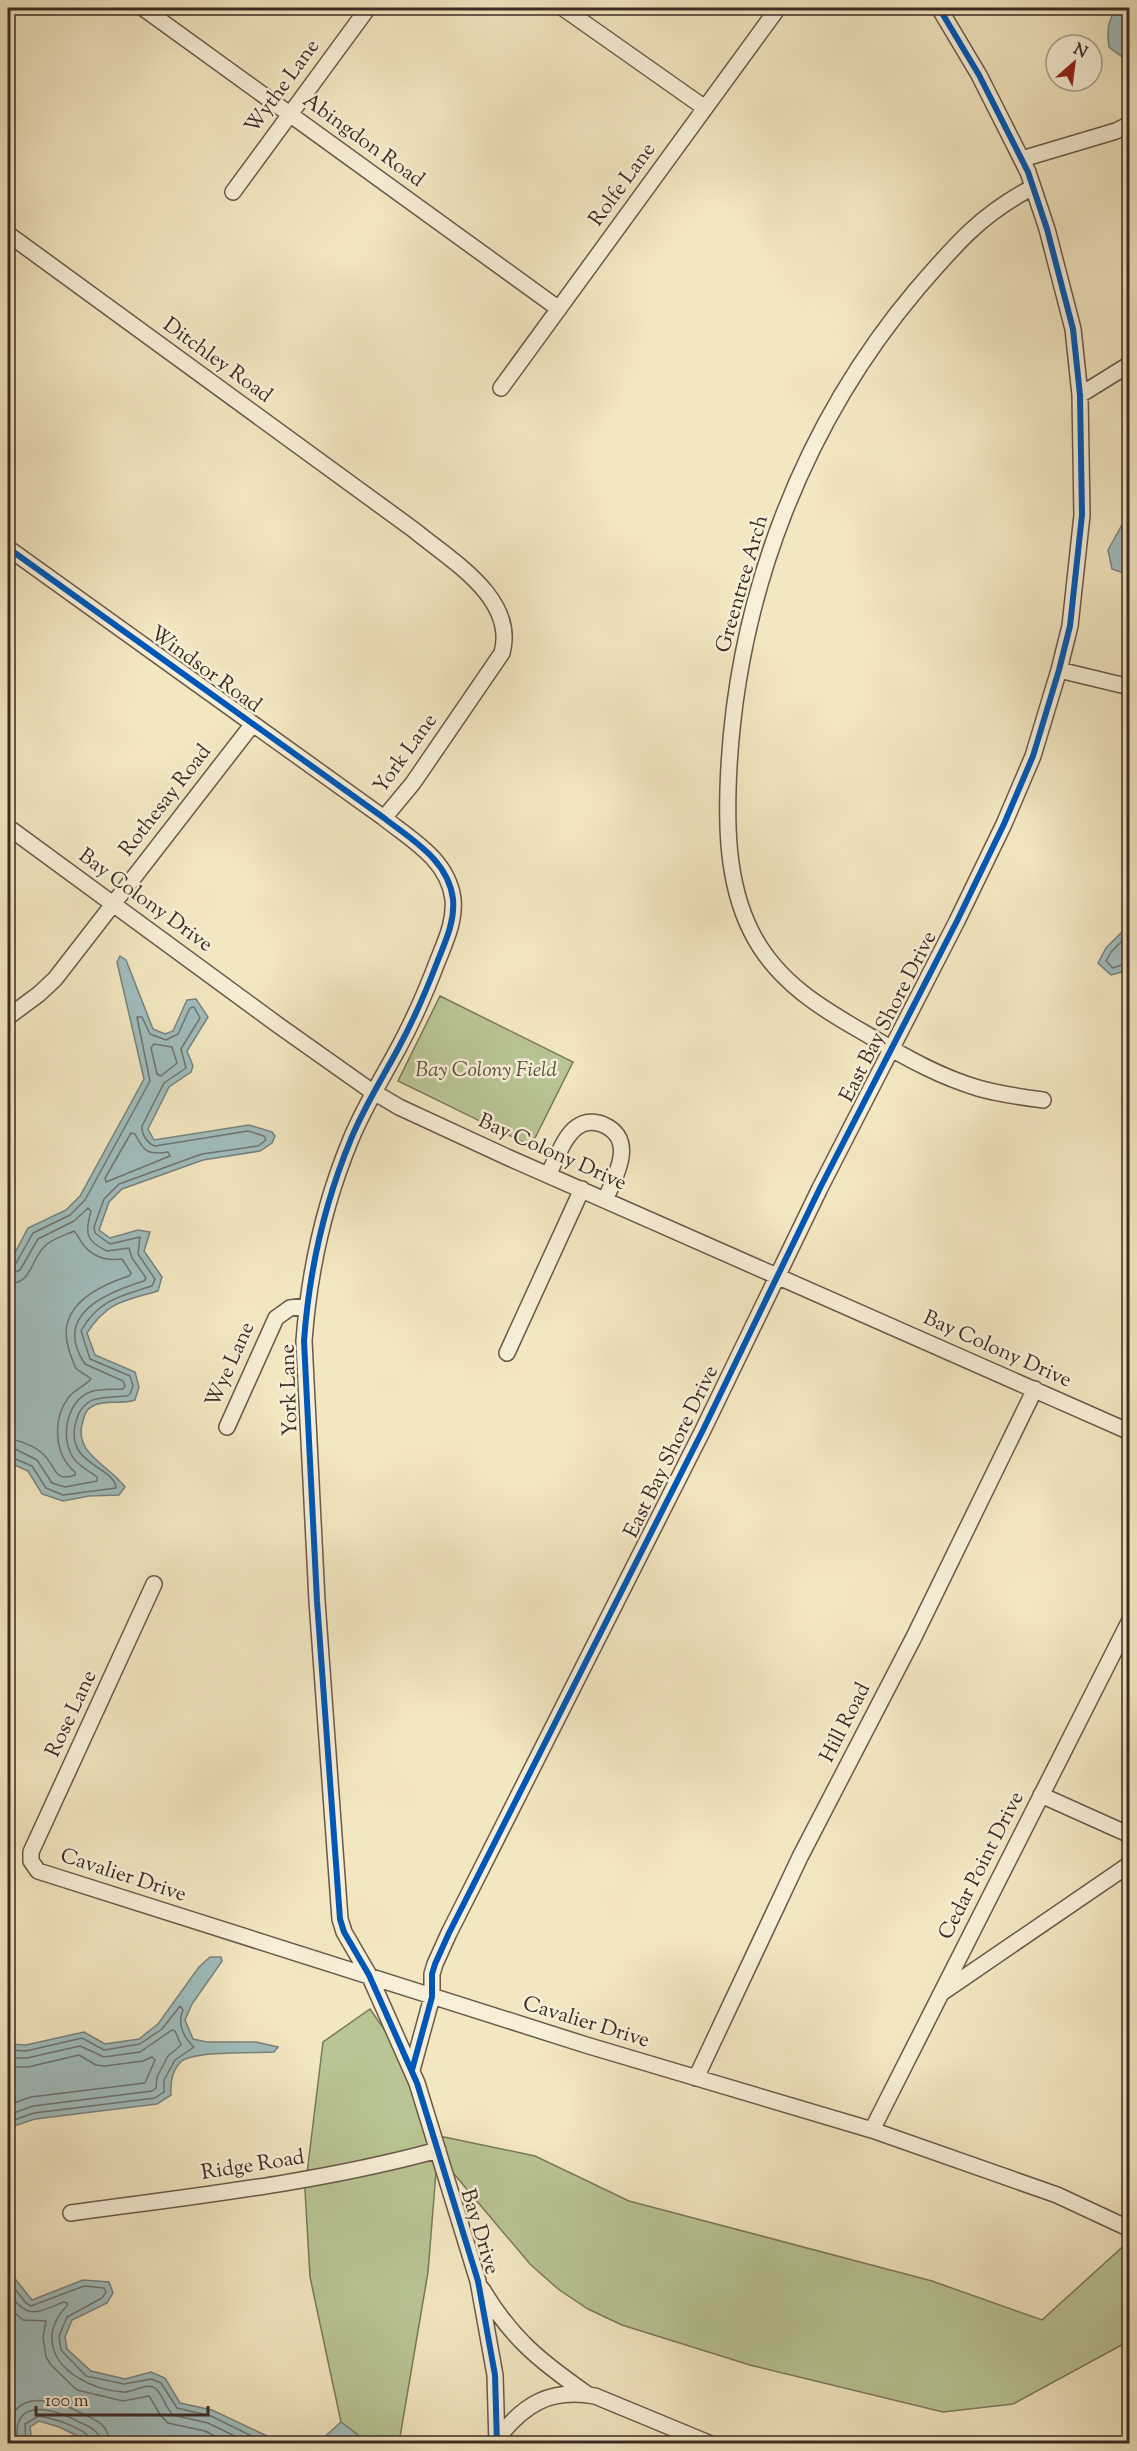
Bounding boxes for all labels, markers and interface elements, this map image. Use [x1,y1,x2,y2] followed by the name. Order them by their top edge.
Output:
[1044,33,1104,93] north arrow
[238,34,328,140] street label: Wythe Lane
[1069,39,1091,65] text: N
[296,87,430,195] street label: Abingdon Road
[582,137,664,233] street label: Rolfe Lane
[156,311,278,411] street label: Ditchley Road
[709,512,777,656] street label: Greentree Arch
[143,619,267,721] street label: Windsor Road
[367,708,445,800] street label: York Lane
[113,739,219,863] street label: Rothesay Road
[72,842,218,960] street label: Bay Colony Drive
[833,926,945,1108] street label: East Bay Shore Drive
[415,1056,557,1086] park label: Bay Colony Field
[473,1107,631,1199] street label: Bay Colony Drive
[918,1304,1076,1396] street label: Bay Colony Drive
[199,1317,263,1413] street label: Wye Lane
[273,1343,307,1437] street label: York Lane
[617,1361,727,1543] street label: East Bay Shore Drive
[39,1666,105,1762] street label: Rose Lane
[813,1678,879,1768] street label: Hill Road
[932,1787,1032,1945] street label: Cedar Point Drive
[56,1841,190,1911] street label: Cavalier Drive
[519,1989,653,2057] street label: Cavalier Drive
[199,2143,307,2189] street label: Ridge Road
[452,2185,506,2279] street label: Bay Drive
[36,2379,208,2417] scale bar
[45,2389,89,2415] text: 100 m

